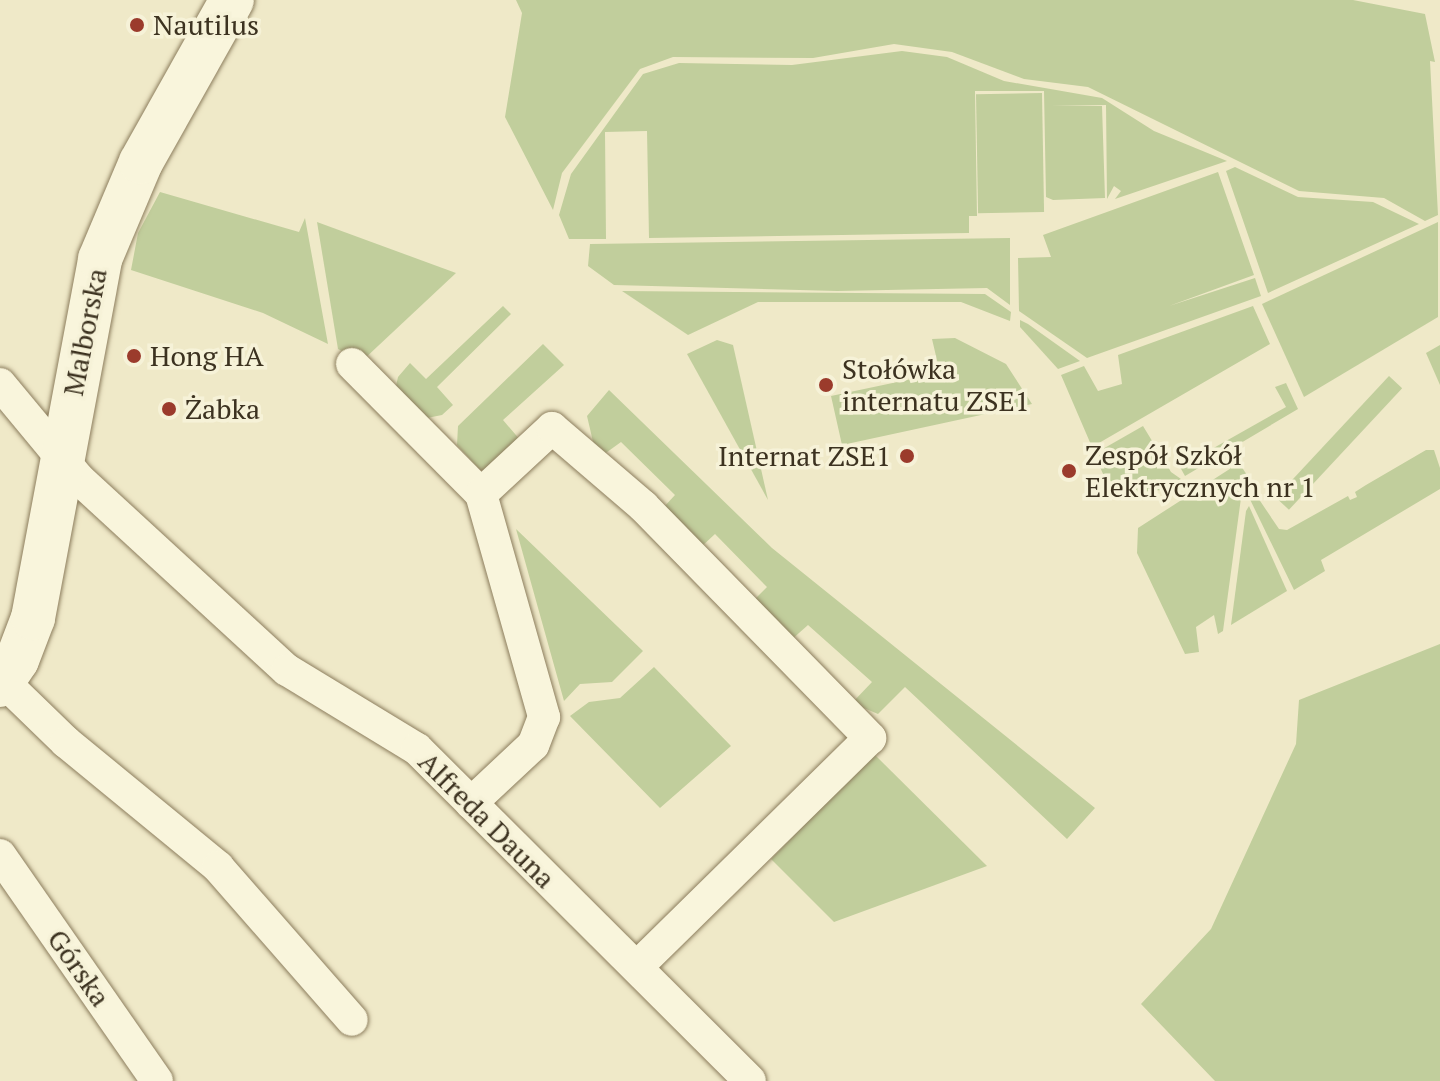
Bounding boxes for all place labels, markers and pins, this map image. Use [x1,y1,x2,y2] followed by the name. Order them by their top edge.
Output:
[153,8,259,42] place label: Nautilus
[128,16,146,34] marker: Nautilus
[150,339,264,373] place label: Hong HA
[125,347,143,365] marker: Hong HA
[842,352,1030,418] place label: Stołówka internatu ZSE1
[817,376,835,394] marker: Stołówka internatu ZSE1
[185,392,260,426] place label: Żabka
[160,400,178,418] marker: Żabka
[1085,438,1315,504] place label: Zespół Szkół Elektrycznych nr 1
[718,439,891,473] place label: Internat ZSE1
[898,447,916,465] marker: Internat ZSE1
[1060,462,1078,480] marker: Zespół Szkół Elektrycznych nr 1

